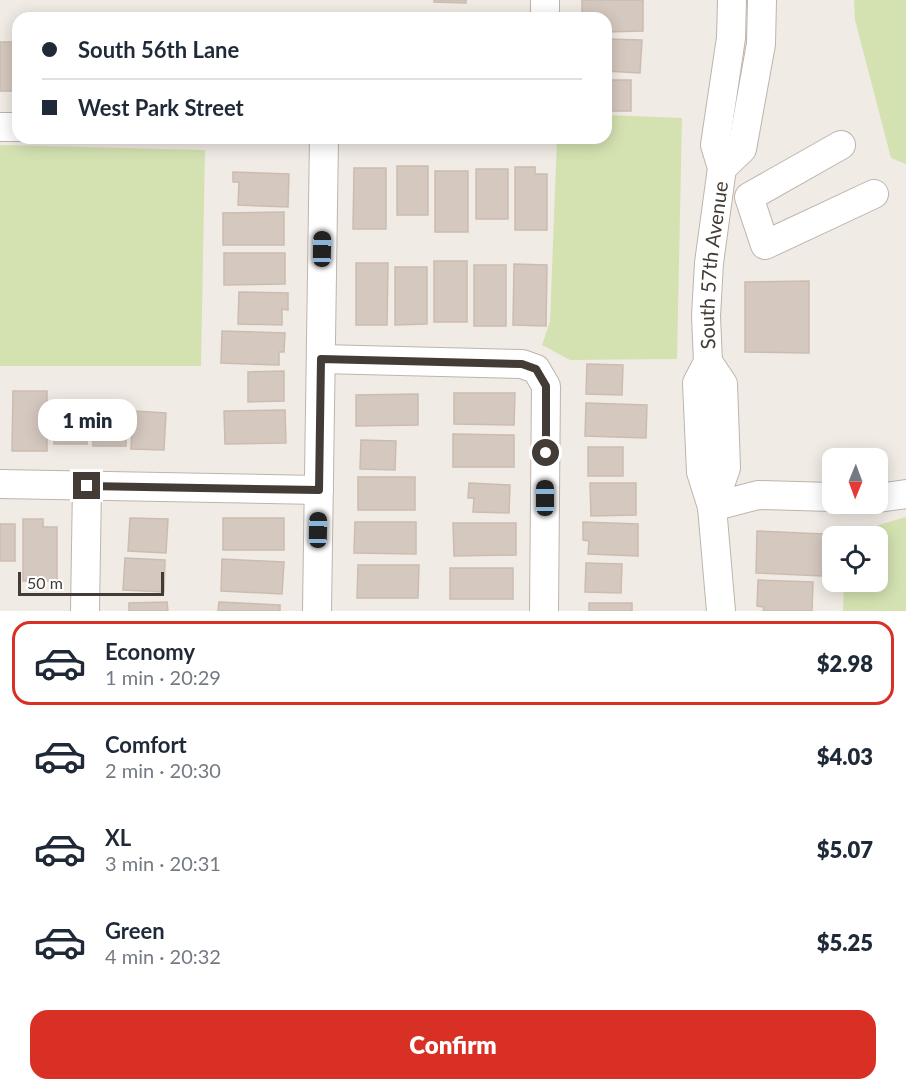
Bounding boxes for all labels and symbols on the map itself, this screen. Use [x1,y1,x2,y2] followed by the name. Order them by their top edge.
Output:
[694,180,732,350] street label: South 57th Avenue
[313,231,331,267] car
[38,399,136,441] callout: 1 min
[532,439,559,466] route start
[822,448,888,514] north arrow
[73,472,100,499] route end
[536,480,554,516] car
[309,512,327,548] car
[18,569,164,596] scale bar

